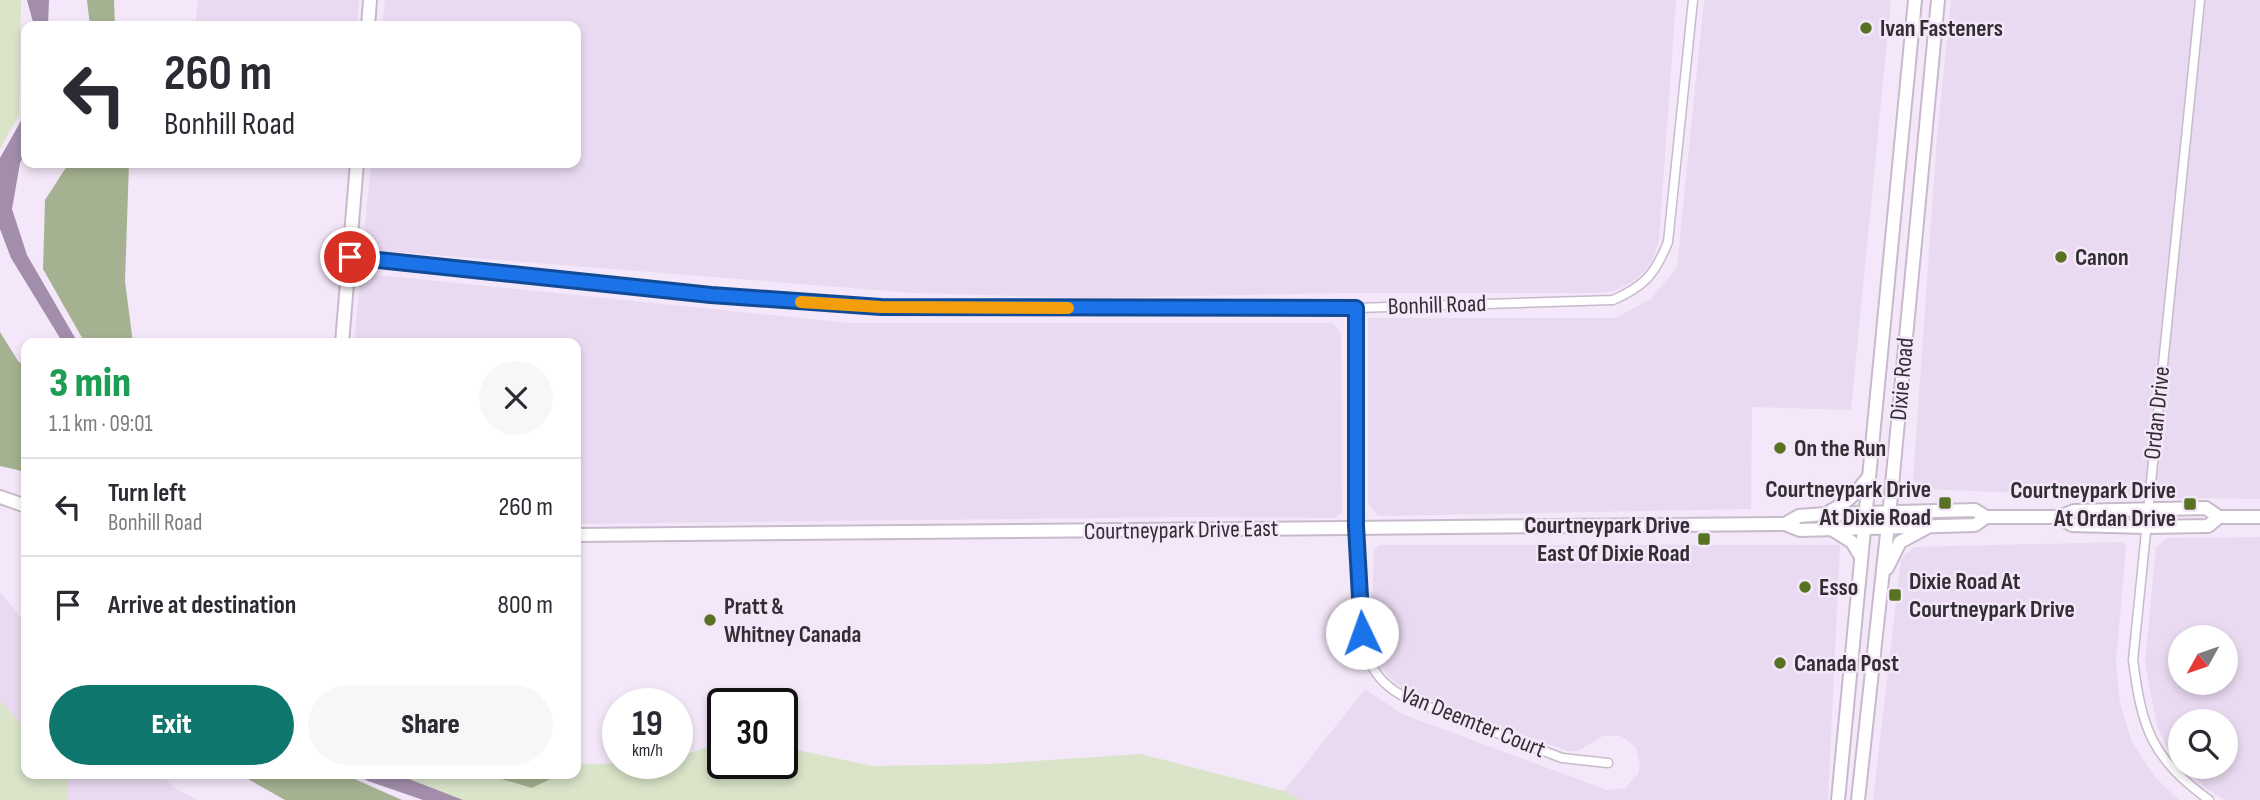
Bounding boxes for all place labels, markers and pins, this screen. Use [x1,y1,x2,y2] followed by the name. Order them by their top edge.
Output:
[1880,14,2003,43] place label: Ivan Fasteners
[1858,20,1874,36] marker: Ivan Fasteners
[320,227,380,287] pin
[2075,243,2129,272] place label: Canon
[2053,249,2069,265] marker: Canon
[1794,434,1886,463] place label: On the Run
[1772,440,1788,456] marker: On the Run
[1765,475,1931,532] place label: Courtneypark Drive At Dixie Road
[2010,476,2176,533] place label: Courtneypark Drive At Ordan Drive
[1937,495,1953,511] marker: Courtneypark Drive At Dixie Road
[2182,496,2198,512] marker: Courtneypark Drive At Ordan Drive
[1524,511,1690,568] place label: Courtneypark Drive East Of Dixie Road
[1696,531,1712,547] marker: Courtneypark Drive East Of Dixie Road
[1909,567,2075,624] place label: Dixie Road At Courtneypark Drive
[1819,573,1858,602] place label: Esso
[1797,579,1813,595] marker: Esso
[1887,587,1903,603] marker: Dixie Road At Courtneypark Drive
[724,592,861,649] place label: Pratt & Whitney Canada
[702,612,718,628] marker: Pratt & Whitney Canada
[1794,649,1899,678] place label: Canada Post
[1772,655,1788,671] marker: Canada Post

